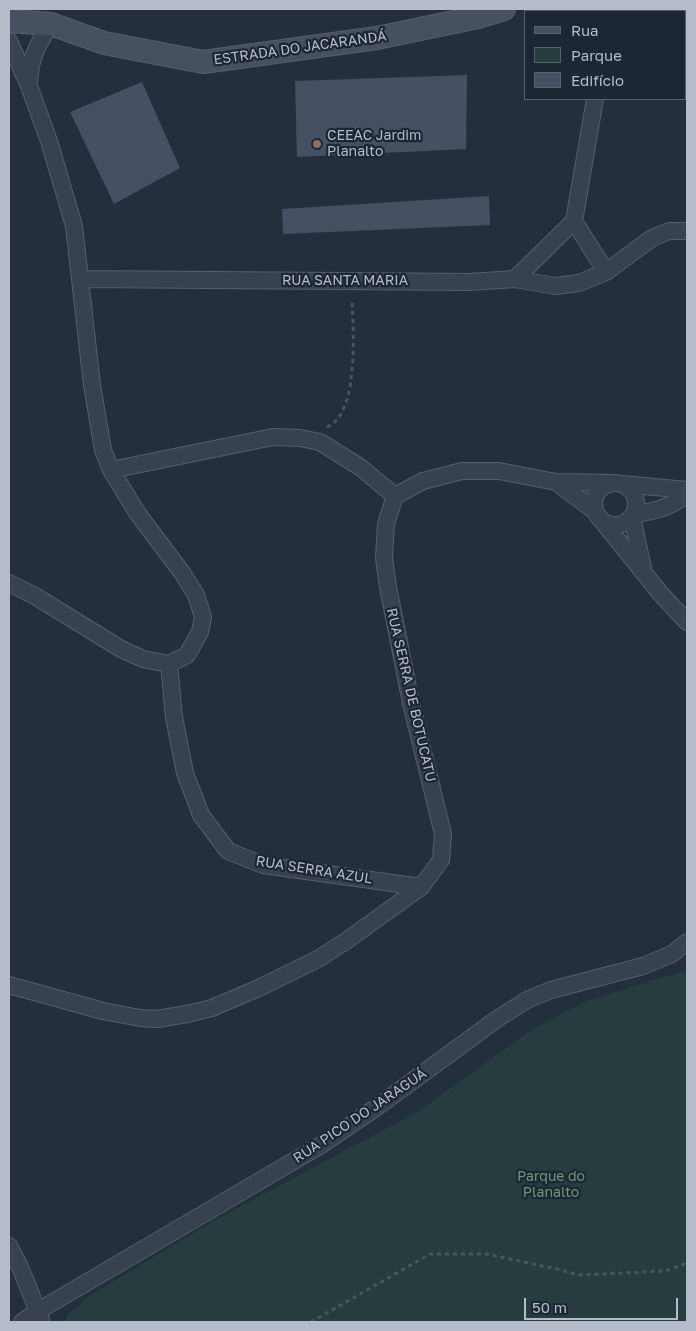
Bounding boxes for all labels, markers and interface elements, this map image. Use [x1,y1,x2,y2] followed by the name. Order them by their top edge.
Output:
[524,10,686,100] legend
[571,21,598,39] text: Rua
[212,28,388,68] street label: ESTRADA DO JACARANDÁ
[571,46,622,64] text: Parque
[571,71,624,89] text: Edifício
[327,128,421,160] place label: CEEAC Jardim Planalto
[311,138,323,150] marker: CEEAC Jardim Planalto
[282,273,408,289] street label: RUA SANTA MARIA
[383,606,439,784] street label: RUA SERRA DE BOTUCATU
[255,853,373,887] street label: RUA SERRA AZUL
[290,1065,430,1167] street label: RUA PICO DO JARAGUÁ
[517,1169,585,1202] park label: Parque do Planalto
[526,1288,680,1320] scale bar
[532,1298,567,1316] text: 50 m

